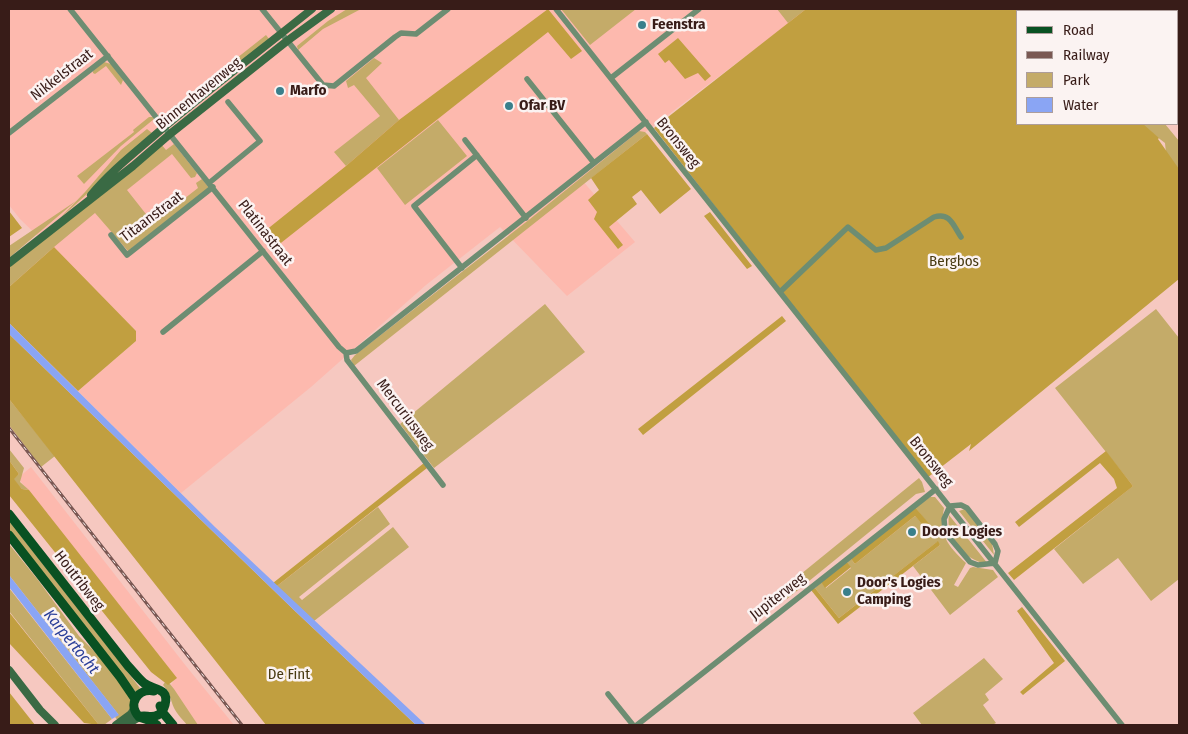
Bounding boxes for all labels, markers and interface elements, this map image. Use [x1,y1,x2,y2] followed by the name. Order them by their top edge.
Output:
[1016,10,1178,125] legend
[652,16,706,34] place label: Feenstra
[636,19,648,31] marker: Feenstra
[1063,21,1094,39] text: Road
[27,45,97,105] street label: Nikkelstraat
[1063,46,1110,64] text: Railway
[153,54,245,134] street label: Binnenhavenweg
[1063,71,1090,89] text: Park
[290,82,327,100] place label: Marfo
[274,85,286,97] marker: Marfo
[1063,96,1098,114] text: Water
[519,97,565,115] place label: Ofar BV
[503,100,515,112] marker: Ofar BV
[652,114,704,172] street label: Bronsweg
[117,188,187,246] street label: Titaanstraat
[234,197,296,269] street label: Platinastraat
[929,253,979,271] park label: Bergbos
[372,376,438,454] street label: Mercuriusweg
[905,433,957,491] street label: Bronsweg
[922,523,1002,541] place label: Doors Logies
[906,526,918,538] marker: Doors Logies
[50,547,108,615] street label: Houtribweg
[747,570,809,624] street label: Jupiterweg
[857,574,941,609] place label: Door's Logies Camping
[841,586,853,598] marker: Door's Logies Camping
[39,606,103,678] water label: Karpertocht
[268,666,310,684] park label: De Fint

